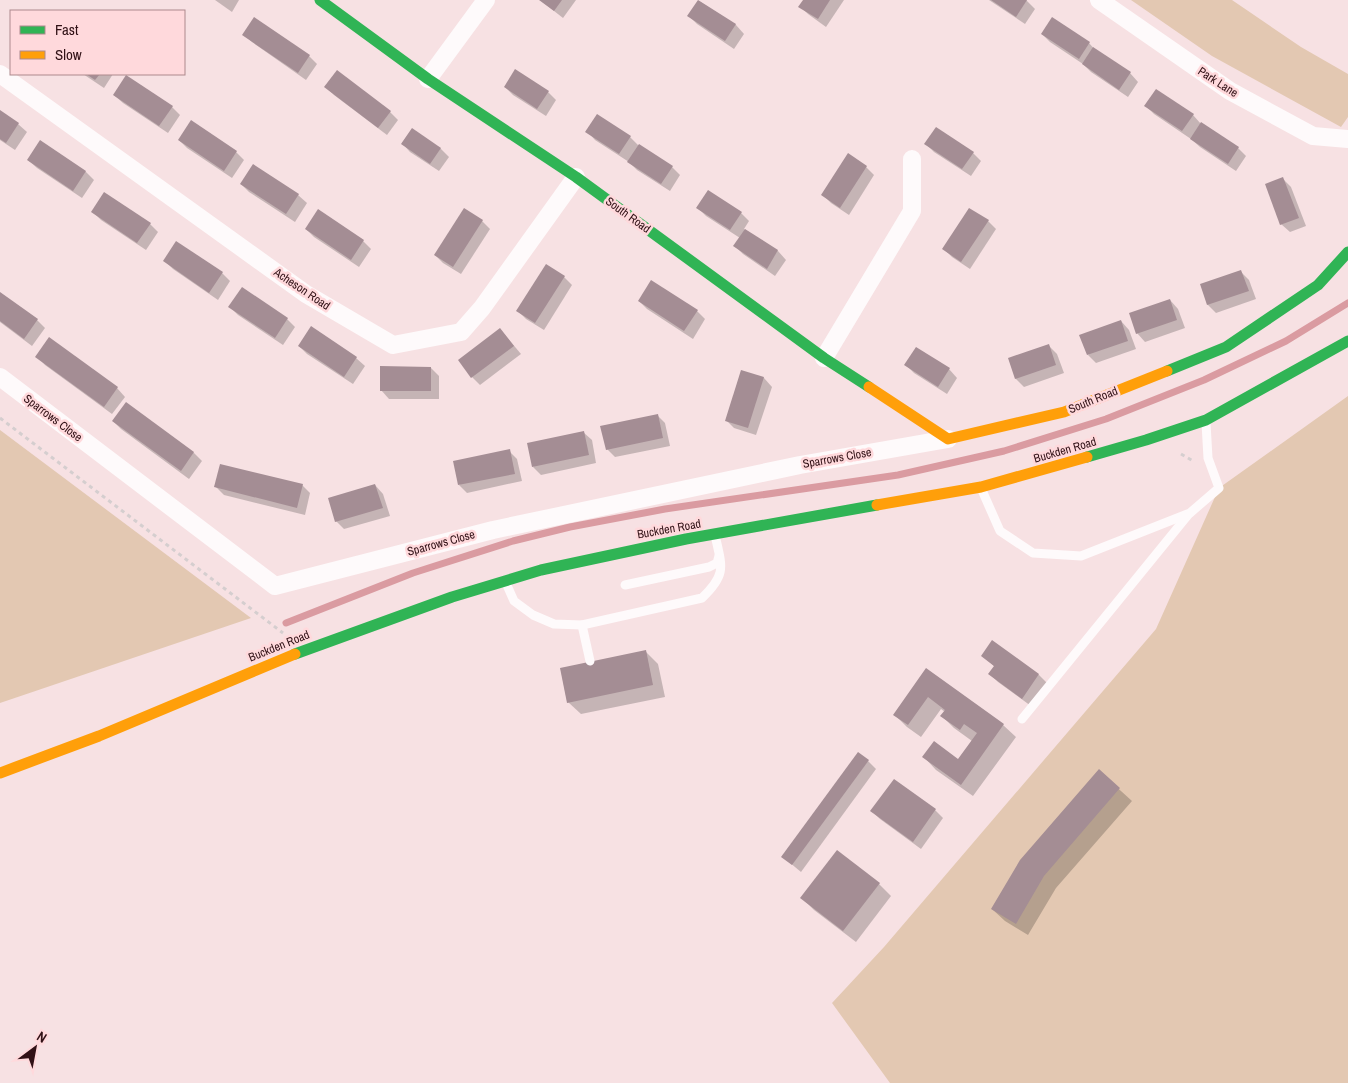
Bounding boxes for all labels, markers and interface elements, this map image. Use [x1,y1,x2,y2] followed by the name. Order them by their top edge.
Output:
[10,10,185,75] legend
[55,19,79,40] text: Fast
[55,44,82,65] text: Slow
[1195,63,1241,101] street label: Park Lane
[602,193,654,237] street label: South Road
[270,264,333,314] street label: Acheson Road
[1066,383,1120,417] street label: South Road
[20,391,86,445] street label: Sparrows Close
[1032,433,1098,467] street label: Buckden Road
[801,444,873,472] street label: Sparrows Close
[636,516,702,542] street label: Buckden Road
[405,526,477,560] street label: Sparrows Close
[246,626,312,666] street label: Buckden Road
[10,1023,60,1073] north arrow
[34,1027,50,1047] text: N

